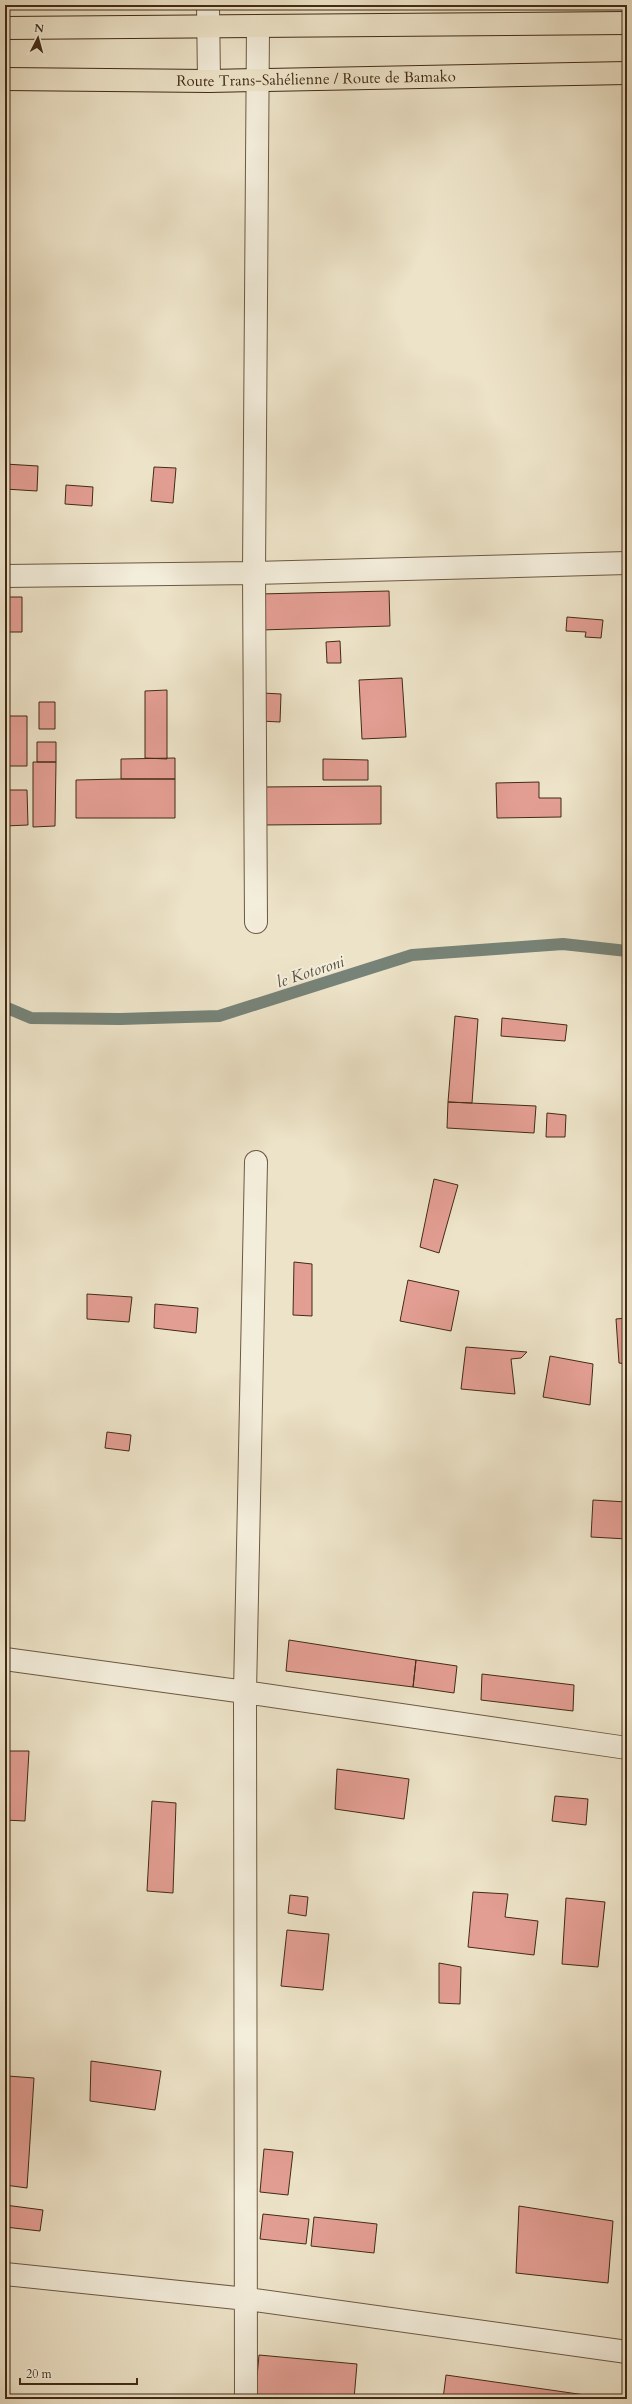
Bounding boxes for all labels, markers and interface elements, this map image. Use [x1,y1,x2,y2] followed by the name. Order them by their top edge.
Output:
[18,18,58,58] north arrow
[33,21,45,37] text: N
[176,66,456,91] street label: Route Trans-Sahélienne / Route de Bamako
[274,950,348,993] water label: le Kotoroni
[20,2360,137,2386] scale bar
[26,2366,53,2382] text: 20 m

